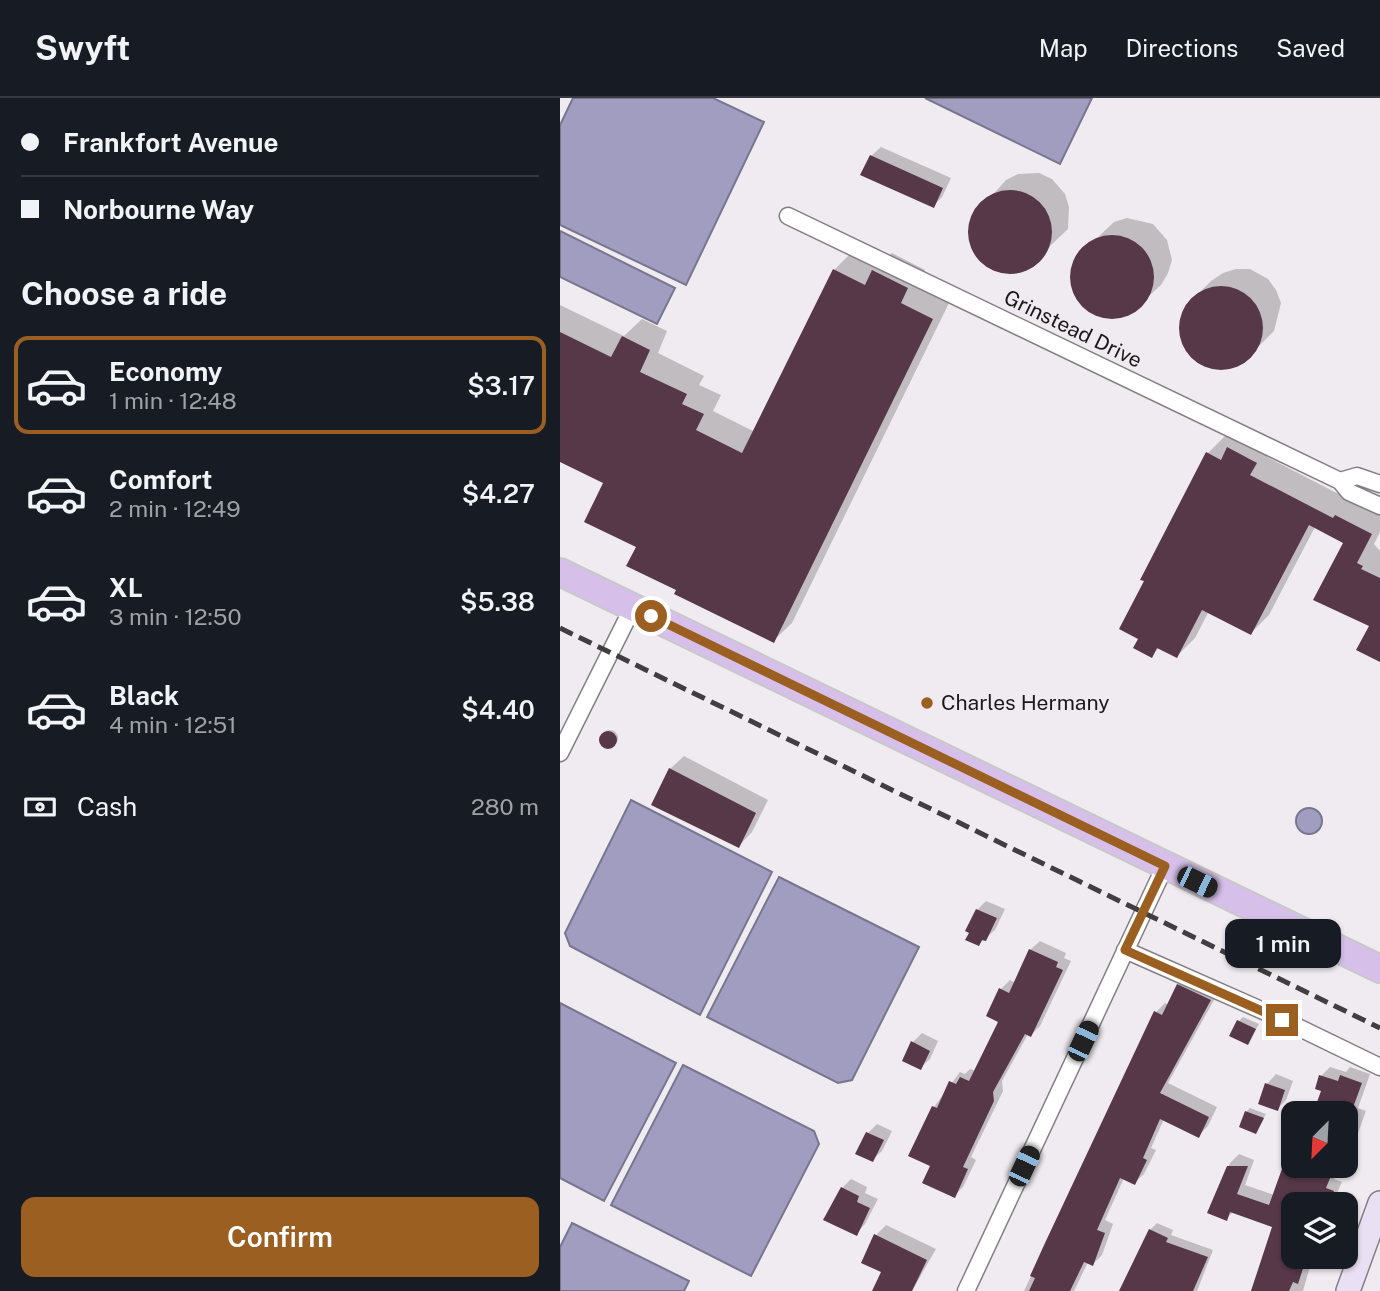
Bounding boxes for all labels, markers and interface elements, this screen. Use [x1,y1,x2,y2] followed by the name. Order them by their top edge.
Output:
[35,29,130,67] text: Swyft
[1039,34,1088,62] text: Map
[1126,34,1238,62] text: Directions
[1276,34,1345,62] text: Saved
[63,127,278,158] text: Frankfort Avenue
[63,194,254,225] text: Norbourne Way
[21,275,227,312] text: Choose a ride
[1000,284,1146,373] street label: Grinstead Drive
[25,354,88,417] icon: car
[109,356,222,387] text: Economy
[467,370,535,401] text: $3.17
[109,387,237,414] text: 1 min · 12:48
[25,462,88,525] icon: car
[109,464,212,495] text: Comfort
[462,478,535,509] text: $4.27
[109,495,241,522] text: 2 min · 12:49
[25,570,88,633] icon: car
[109,572,143,603] text: XL
[460,586,535,617] text: $5.38
[635,600,667,632] route start
[109,603,241,630] text: 3 min · 12:50
[25,678,88,741] icon: car
[109,680,179,711] text: Black
[941,690,1109,715] place label: Charles Hermany
[461,694,535,725] text: $4.40
[919,695,935,711] marker: Charles Hermany
[109,711,237,738] text: 4 min · 12:51
[21,788,59,826] icon: cash
[77,791,137,822] text: Cash
[471,793,539,820] text: 280 m
[1174,863,1221,901] car
[1224,918,1340,968] callout: 1 min
[1256,930,1310,957] text: 1 min
[1266,1004,1298,1036] route end
[1065,1018,1102,1064] car
[1281,1101,1358,1178] north arrow
[1281,1101,1358,1269] map controls
[1006,1143,1043,1189] car
[1281,1192,1358,1269] button: layers
[21,1197,539,1277] button: Confirm

